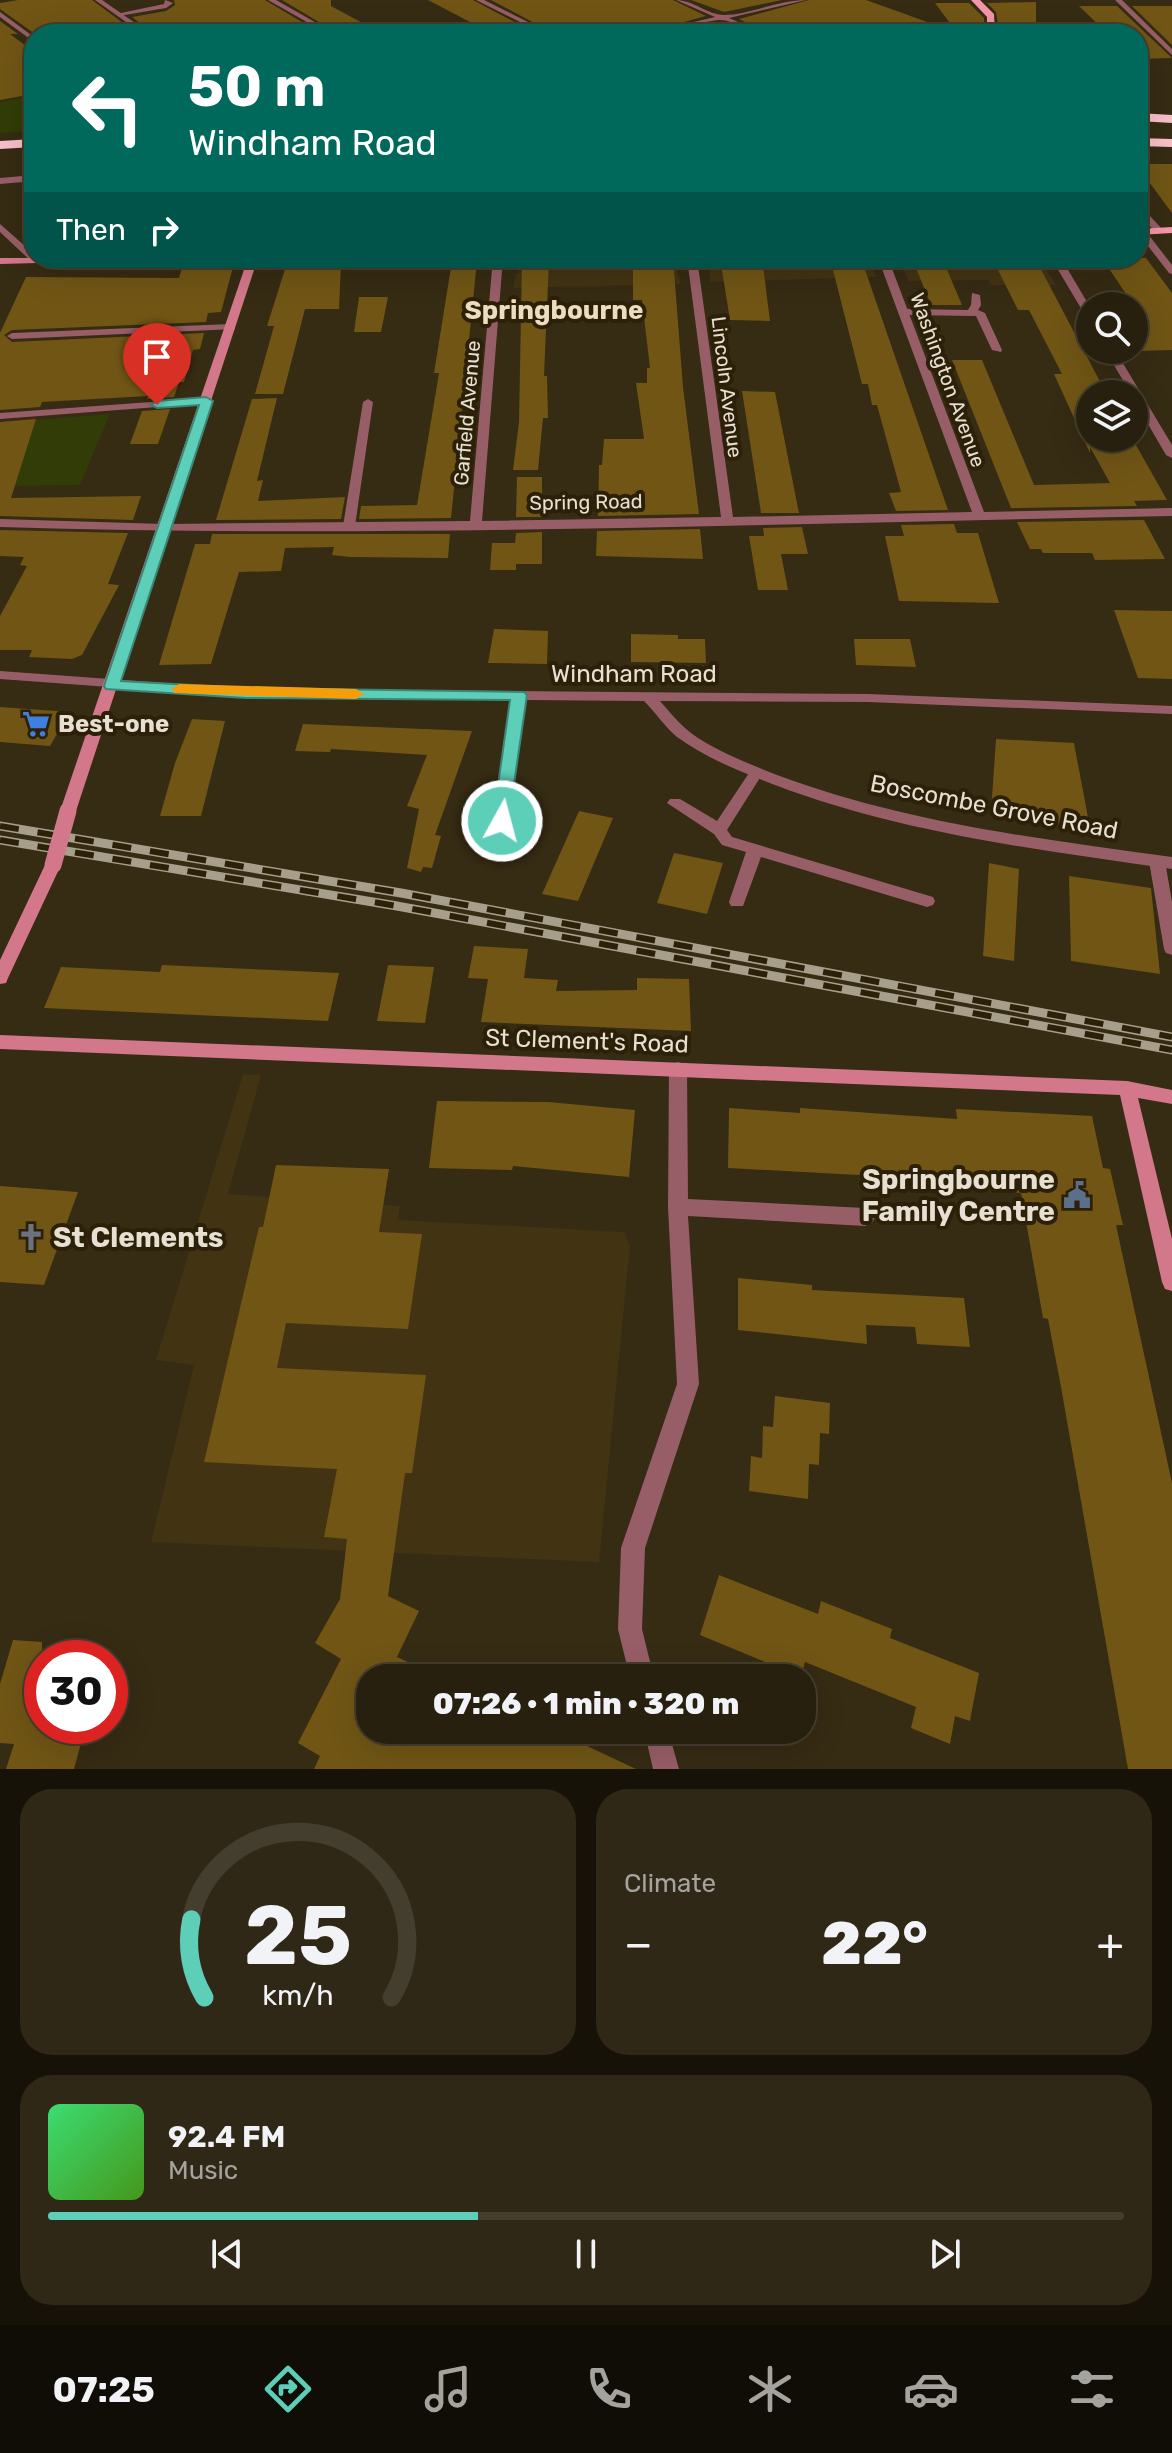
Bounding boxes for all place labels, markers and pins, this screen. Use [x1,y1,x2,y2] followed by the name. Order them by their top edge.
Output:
[123,323,191,405] pin
[21,709,51,739] supermarket icon: Best-one
[58,710,169,738] place label: Best-one
[862,1163,1055,1228] place label: Springbourne Family Centre
[1062,1180,1092,1210] public building icon: Springbourne Family Centre
[53,1221,224,1254] place label: St Clements
[16,1222,46,1252] church icon: St Clements

